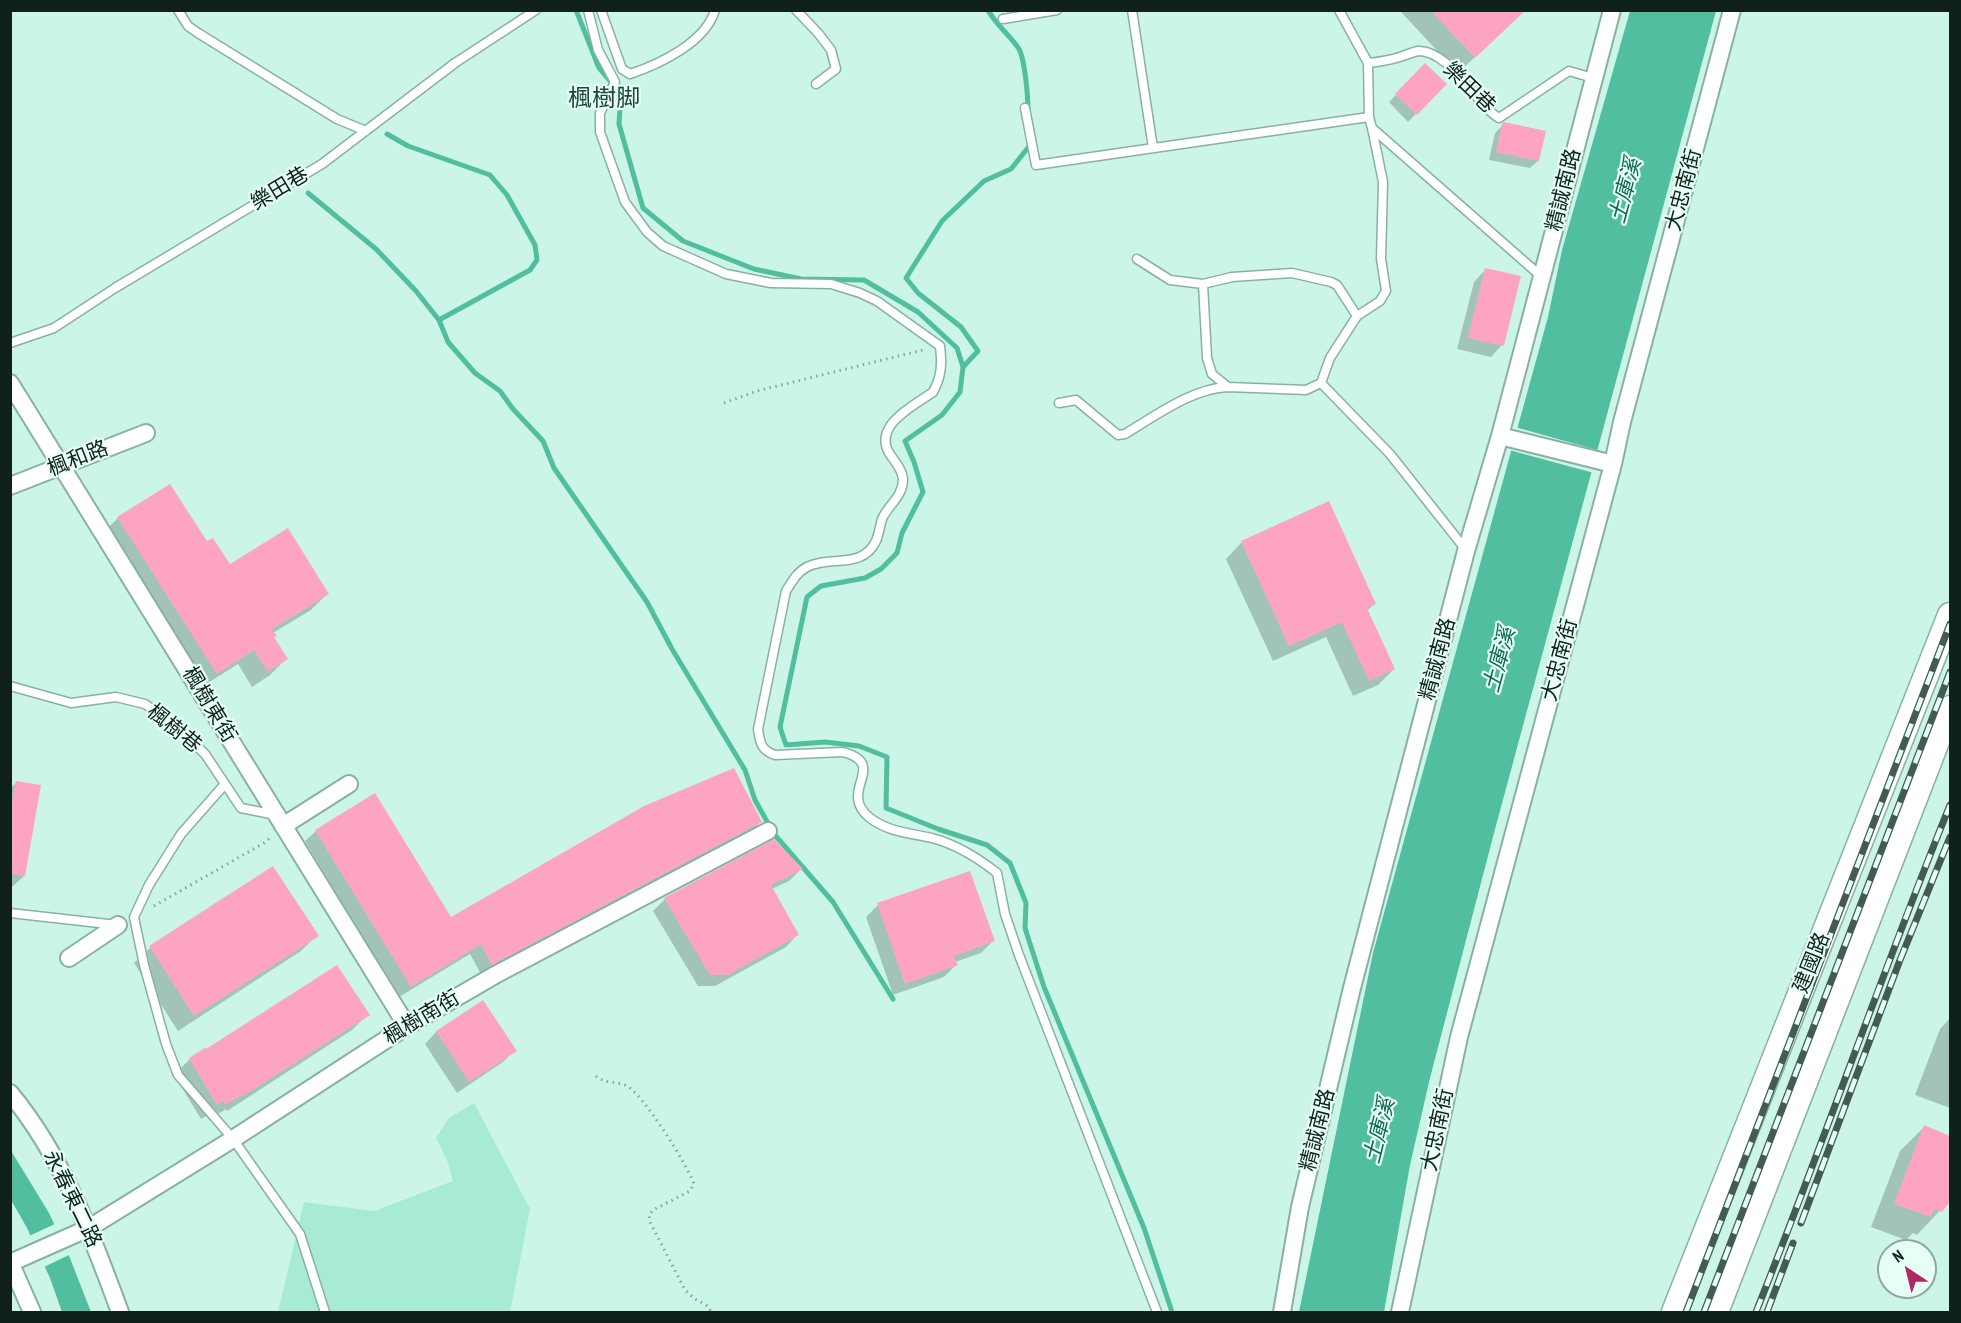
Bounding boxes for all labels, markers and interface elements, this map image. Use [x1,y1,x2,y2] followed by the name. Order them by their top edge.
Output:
[1438,57,1500,119] street label: 樂田巷
[568,85,640,113] district label: 楓樹脚
[1542,146,1586,234] street label: 精誠南路
[1661,146,1707,234] street label: 大忠南街
[1605,156,1647,226] water label: 土庫溪
[247,162,313,216] street label: 樂田巷
[44,436,112,482] street label: 楓和路
[1415,615,1461,703] street label: 精誠南路
[1537,616,1583,704] street label: 大忠南街
[1479,625,1521,695] water label: 土庫溪
[177,663,241,747] street label: 楓樹東街
[142,699,206,759] street label: 楓樹巷
[1789,929,1835,997] street label: 建國路
[380,986,464,1050] street label: 楓樹南街
[1296,1086,1340,1174] street label: 精誠南路
[1417,1086,1459,1174] street label: 大忠南街
[1359,1096,1401,1166] water label: 土庫溪
[38,1146,106,1252] street label: 永春東二路
[1877,1239,1937,1299] north arrow
[1889,1245,1907,1267] text: N

